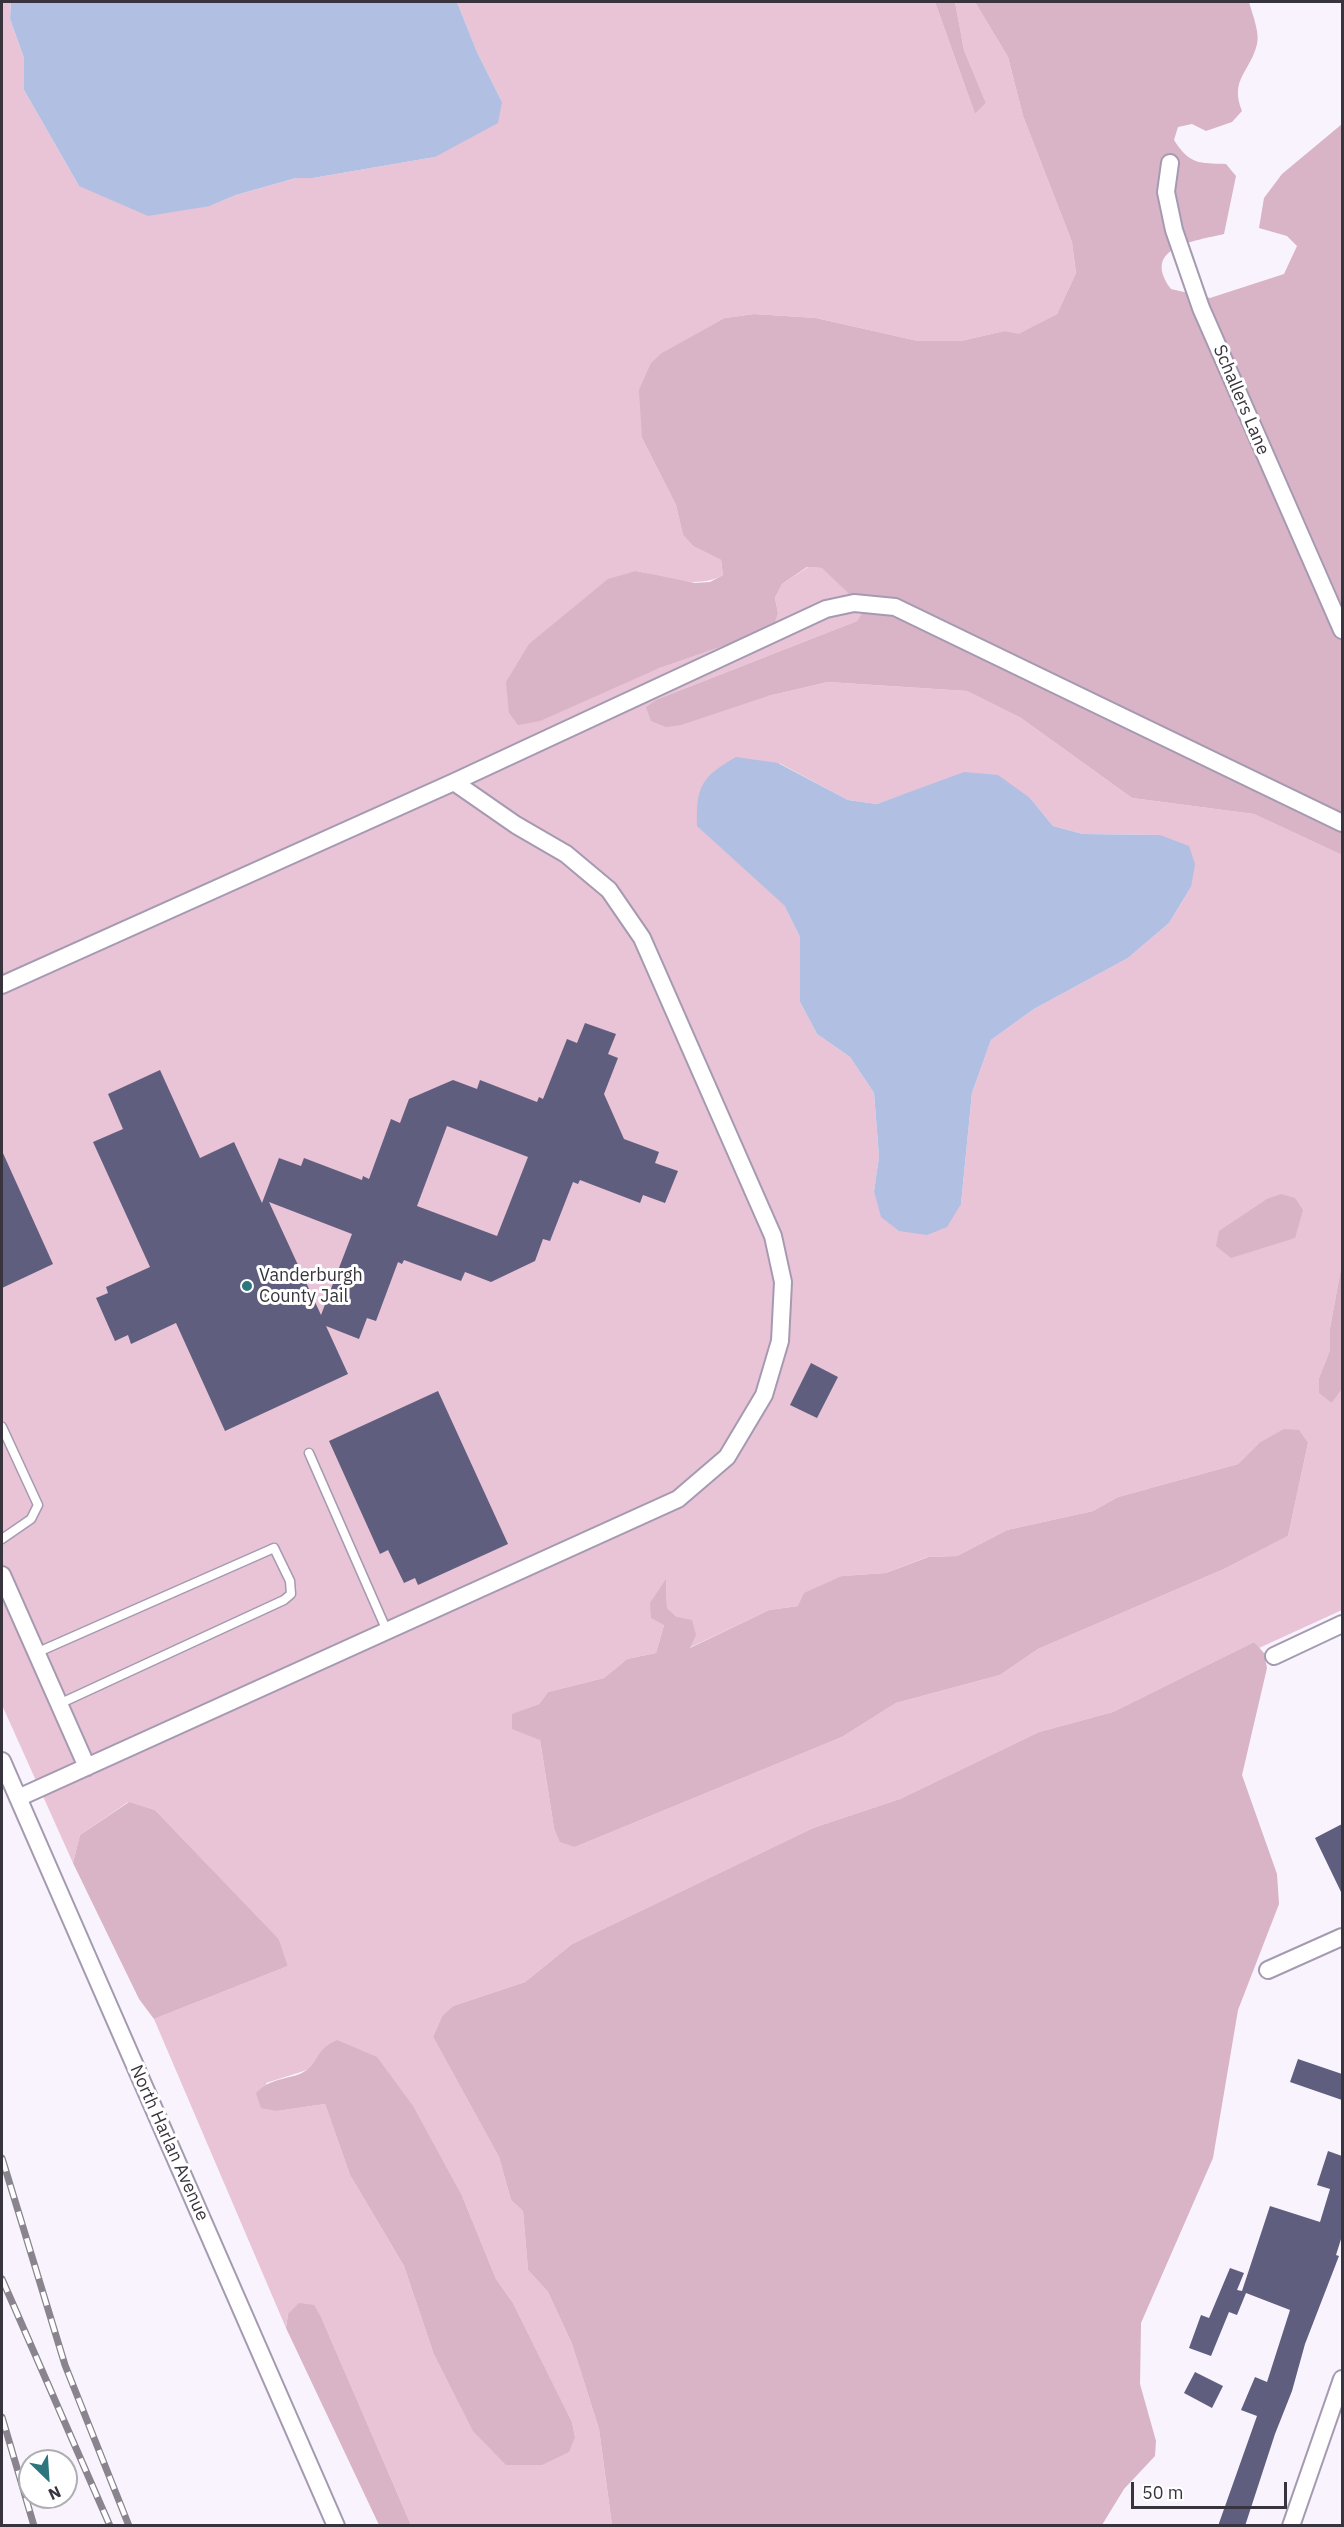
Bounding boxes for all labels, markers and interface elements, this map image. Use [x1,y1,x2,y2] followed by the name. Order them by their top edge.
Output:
[1208,342,1274,458] street label: Schallers Lane
[259,1265,363,1308] place label: Vanderburgh County Jail
[240,1279,254,1293] marker: Vanderburgh County Jail
[125,2062,213,2224] street label: North Harlan Avenue
[18,2449,78,2509] north arrow
[1134,2470,1290,2508] scale bar
[1142,2481,1184,2504] text: 50 m
[45,2482,64,2505] text: N

